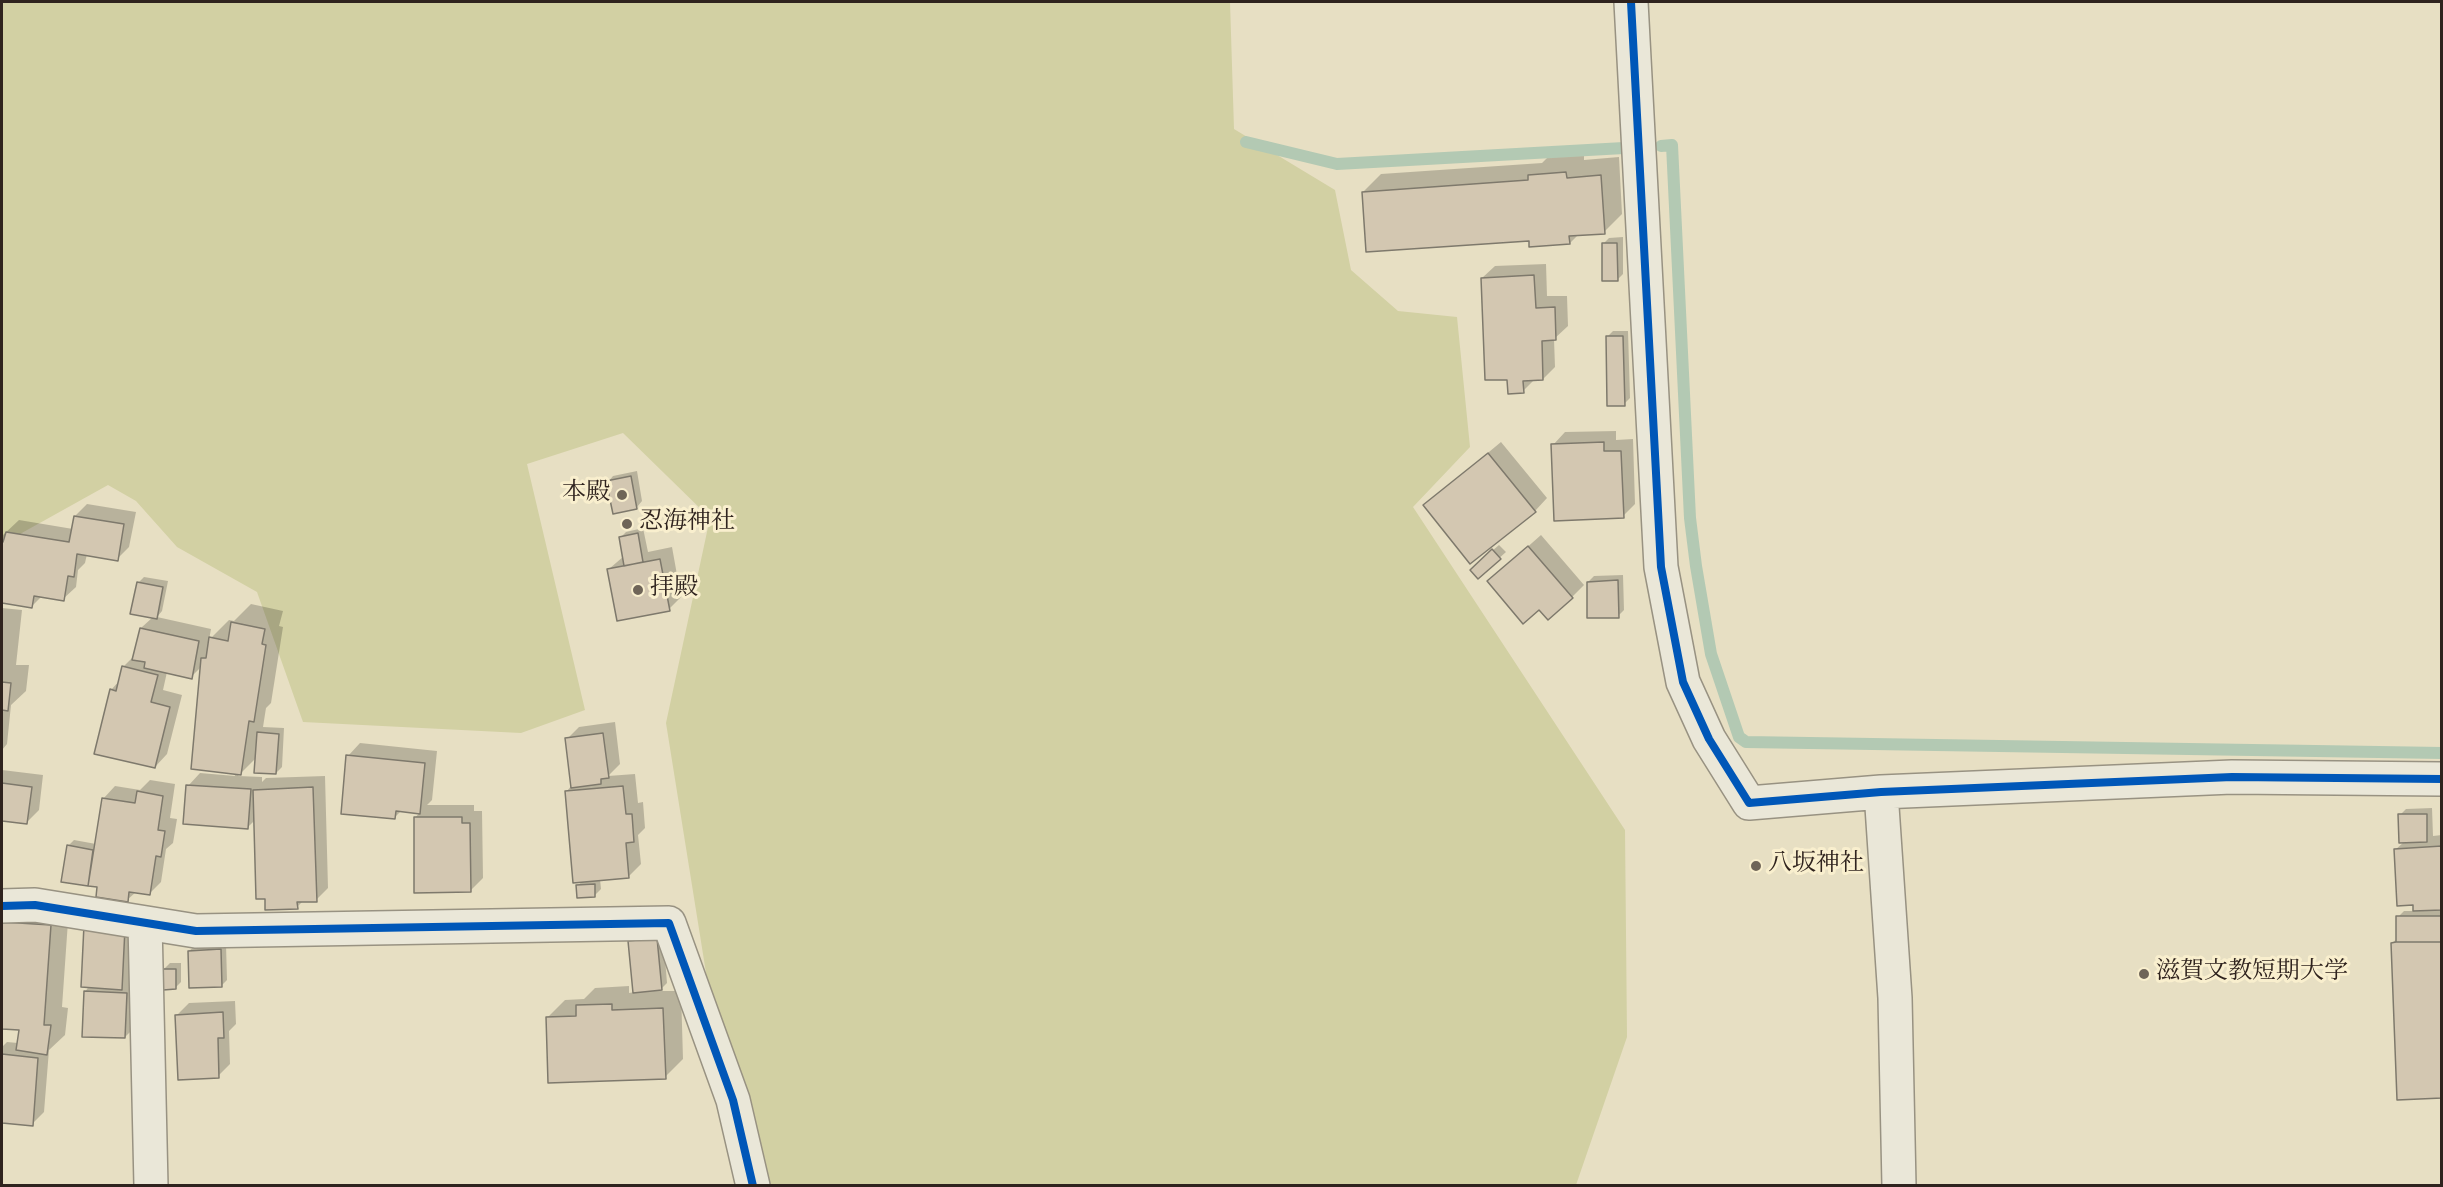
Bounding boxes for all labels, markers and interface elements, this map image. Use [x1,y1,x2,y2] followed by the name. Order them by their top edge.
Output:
[562,481,610,509] place label: 本殿
[615,488,629,502] marker: 本殿
[639,510,735,538] place label: 忍海神社
[620,517,634,531] marker: 忍海神社
[650,576,698,604] place label: 拝殿
[631,583,645,597] marker: 拝殿
[1768,852,1864,880] place label: 八坂神社
[1749,859,1763,873] marker: 八坂神社
[2156,960,2348,988] place label: 滋賀文教短期大学
[2137,967,2151,981] marker: 滋賀文教短期大学

